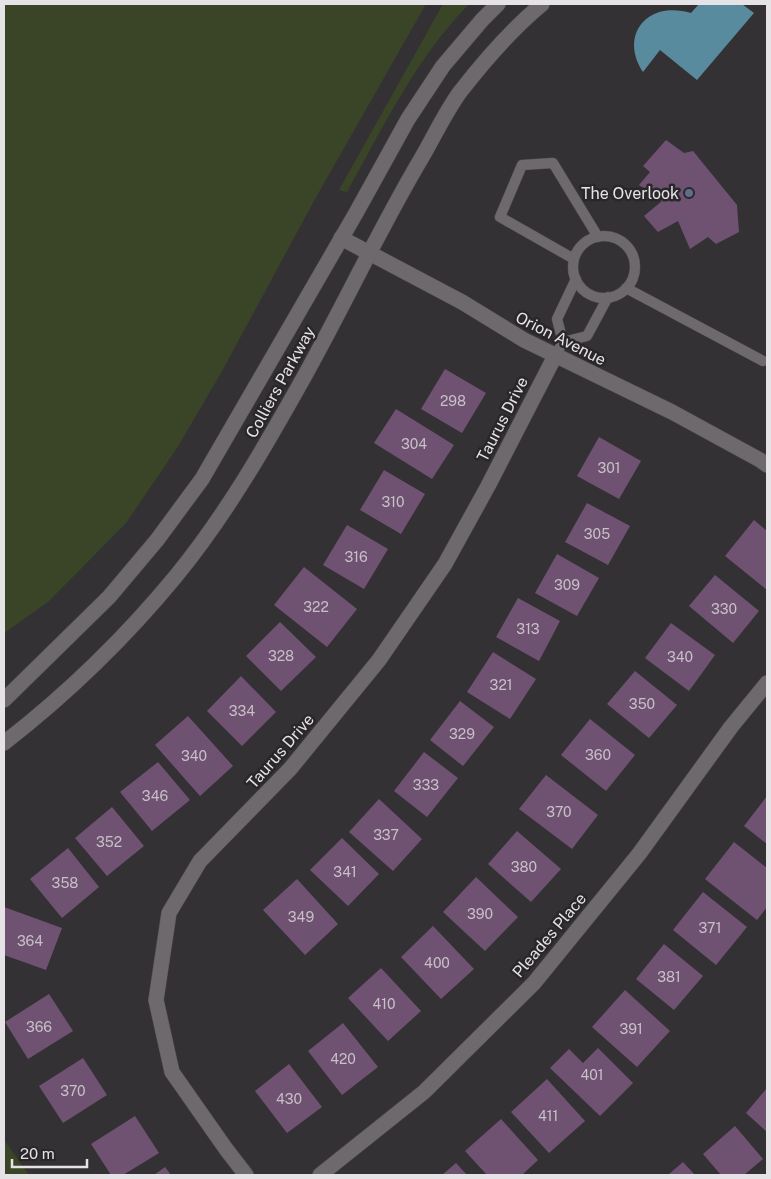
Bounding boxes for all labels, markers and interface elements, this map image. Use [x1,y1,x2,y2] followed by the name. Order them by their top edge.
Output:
[581,184,679,203] place label: The Overlook
[683,187,695,199] marker: The Overlook
[512,308,609,369] street label: Orion Avenue
[242,323,319,441] street label: Colliers Parkway
[473,374,532,465] street label: Taurus Drive
[440,393,466,409] house number: 298
[401,436,427,452] house number: 304
[598,460,621,476] house number: 301
[381,494,405,510] house number: 310
[584,526,610,542] house number: 305
[344,549,368,565] house number: 316
[554,577,580,593] house number: 309
[303,599,329,615] house number: 322
[711,601,737,617] house number: 330
[516,621,540,637] house number: 313
[268,648,294,664] house number: 328
[667,649,693,665] house number: 340
[490,677,512,693] house number: 321
[629,696,655,712] house number: 350
[229,703,255,719] house number: 334
[243,710,318,792] street label: Taurus Drive
[449,726,475,742] house number: 329
[585,747,611,763] house number: 360
[181,748,207,764] house number: 340
[413,777,439,793] house number: 333
[142,788,168,804] house number: 346
[546,804,572,820] house number: 370
[373,827,399,843] house number: 337
[96,834,122,850] house number: 352
[511,859,537,875] house number: 380
[333,864,357,880] house number: 341
[52,875,78,891] house number: 358
[509,889,590,981] street label: Pleades Place
[467,906,493,922] house number: 390
[288,909,314,925] house number: 349
[699,920,721,936] house number: 371
[17,933,43,949] house number: 364
[424,955,450,971] house number: 400
[657,969,681,985] house number: 381
[372,996,396,1012] house number: 410
[26,1019,52,1035] house number: 366
[619,1021,643,1037] house number: 391
[330,1051,356,1067] house number: 420
[580,1067,604,1083] house number: 401
[60,1083,86,1099] house number: 370
[276,1091,302,1107] house number: 430
[538,1108,558,1124] house number: 411
[12,1136,88,1168] scale bar
[20,1145,55,1162] text: 20 m

